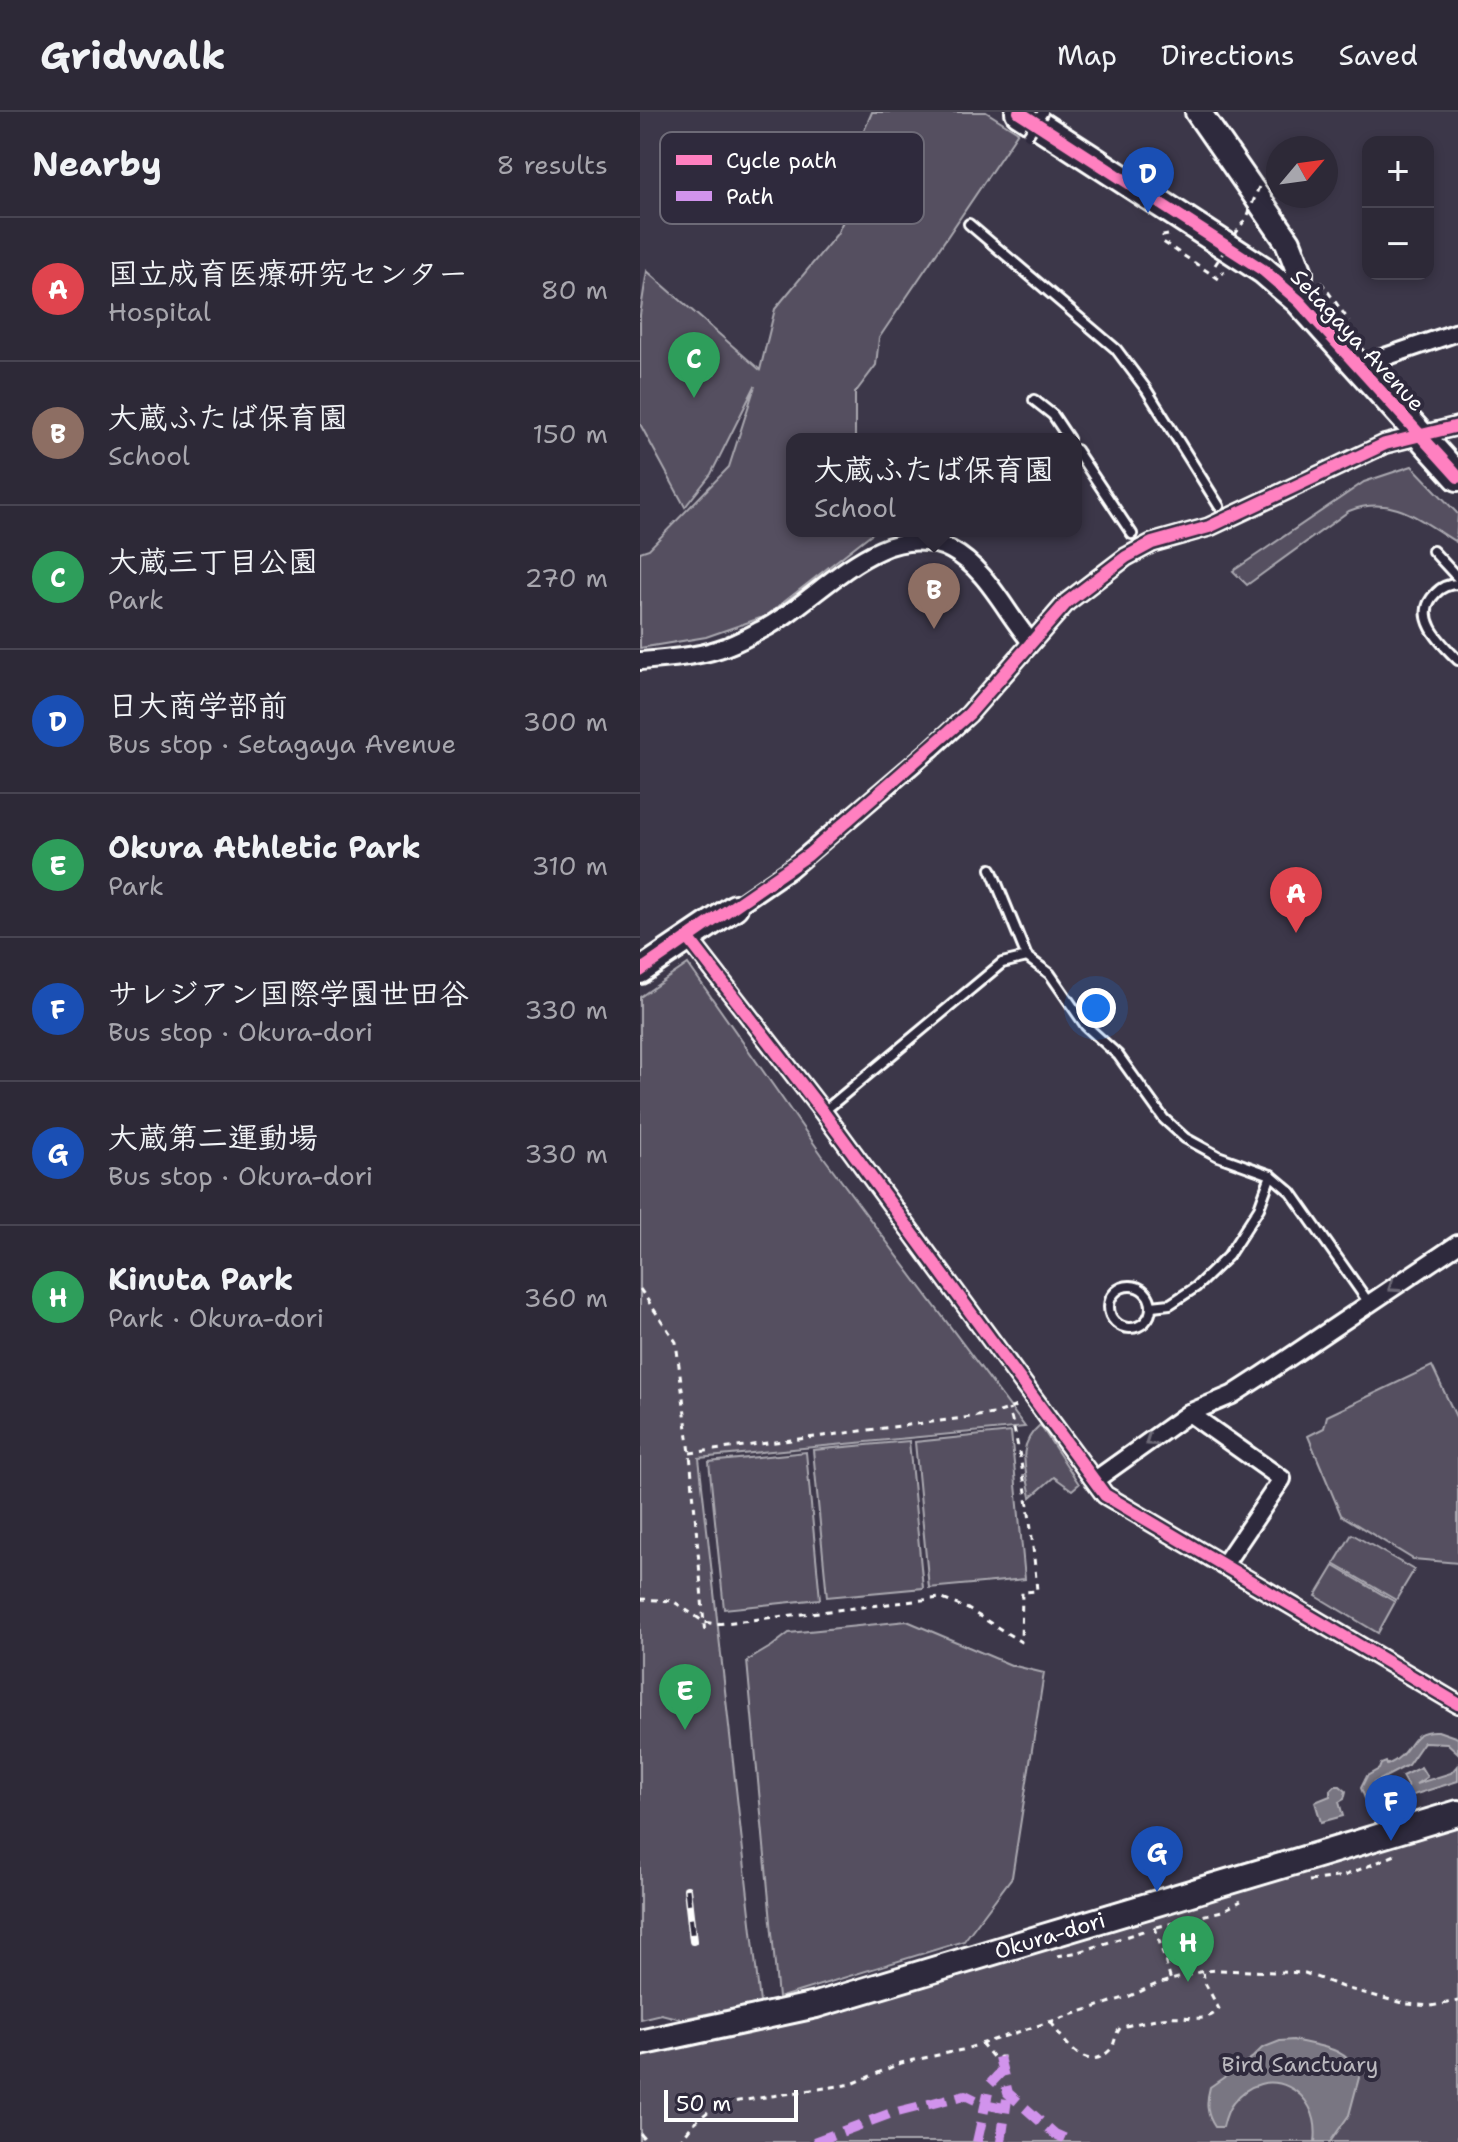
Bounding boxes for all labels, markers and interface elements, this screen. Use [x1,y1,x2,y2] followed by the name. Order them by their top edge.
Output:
[40,30,226,81] text: Gridwalk
[1057,36,1117,74] text: Map
[1161,36,1295,74] text: Directions
[1339,36,1418,74] text: Saved
[660,132,924,224] legend
[1266,136,1338,208] north arrow
[1362,136,1434,280] map controls
[1362,136,1434,208] button: +
[32,141,162,187] text: Nearby
[726,146,837,175] text: Cycle path
[496,147,608,182] text: 8 results
[1122,147,1174,213] pin: D
[726,182,774,211] text: Path
[1362,208,1434,280] button: −
[108,253,468,294] text: 国立成育医療研究センター
[1284,263,1431,418] street label: Setagaya Avenue
[48,272,68,307] text: A
[541,272,608,307] text: 80 m
[108,294,211,329] text: Hospital
[668,332,720,398] pin: C
[108,397,348,438] text: 大蔵ふたば保育園
[50,416,66,451] text: B
[532,416,608,451] text: 150 m
[786,433,1082,537] popup
[108,438,190,473] text: School
[814,449,1054,490] text: 大蔵ふたば保育園
[814,490,896,525] text: School
[108,541,318,582] text: 大蔵三丁目公園
[50,560,66,595] text: C
[525,560,608,595] text: 270 m
[908,563,960,629] pin: B
[108,582,164,617] text: Park
[108,685,288,726] text: 日大商学部前
[49,704,67,739] text: D
[523,704,608,739] text: 300 m
[108,726,456,761] text: Bus stop · Setagaya Avenue
[108,827,421,868] text: Okura Athletic Park
[49,848,67,883] text: E
[532,848,608,883] text: 310 m
[1270,867,1322,933] pin: A
[108,868,164,903] text: Park
[108,973,469,1014] text: サレジアン国際学園世田谷
[1076,988,1116,1028] your location
[50,992,66,1027] text: F
[524,992,608,1027] text: 330 m
[108,1014,373,1049] text: Bus stop · Okura-dori
[108,1117,318,1158] text: 大蔵第二運動場
[48,1136,68,1171] text: G
[524,1136,608,1171] text: 330 m
[108,1158,373,1193] text: Bus stop · Okura-dori
[108,1259,293,1300] text: Kinuta Park
[1387,1277,1401,1292] one-way arrow
[49,1280,67,1315] text: H
[523,1280,608,1315] text: 360 m
[108,1300,324,1335] text: Park · Okura-dori
[1145,1431,1159,1446] one-way arrow
[659,1664,711,1730] pin: E
[1365,1775,1417,1841] pin: F
[1131,1826,1183,1892] pin: G
[991,1905,1109,1966] street label: Okura-dori
[1162,1916,1214,1982] pin: H
[1222,2050,1378,2079] park label: Bird Sanctuary
[664,2086,798,2122] scale bar
[676,2089,731,2118] text: 50 m

